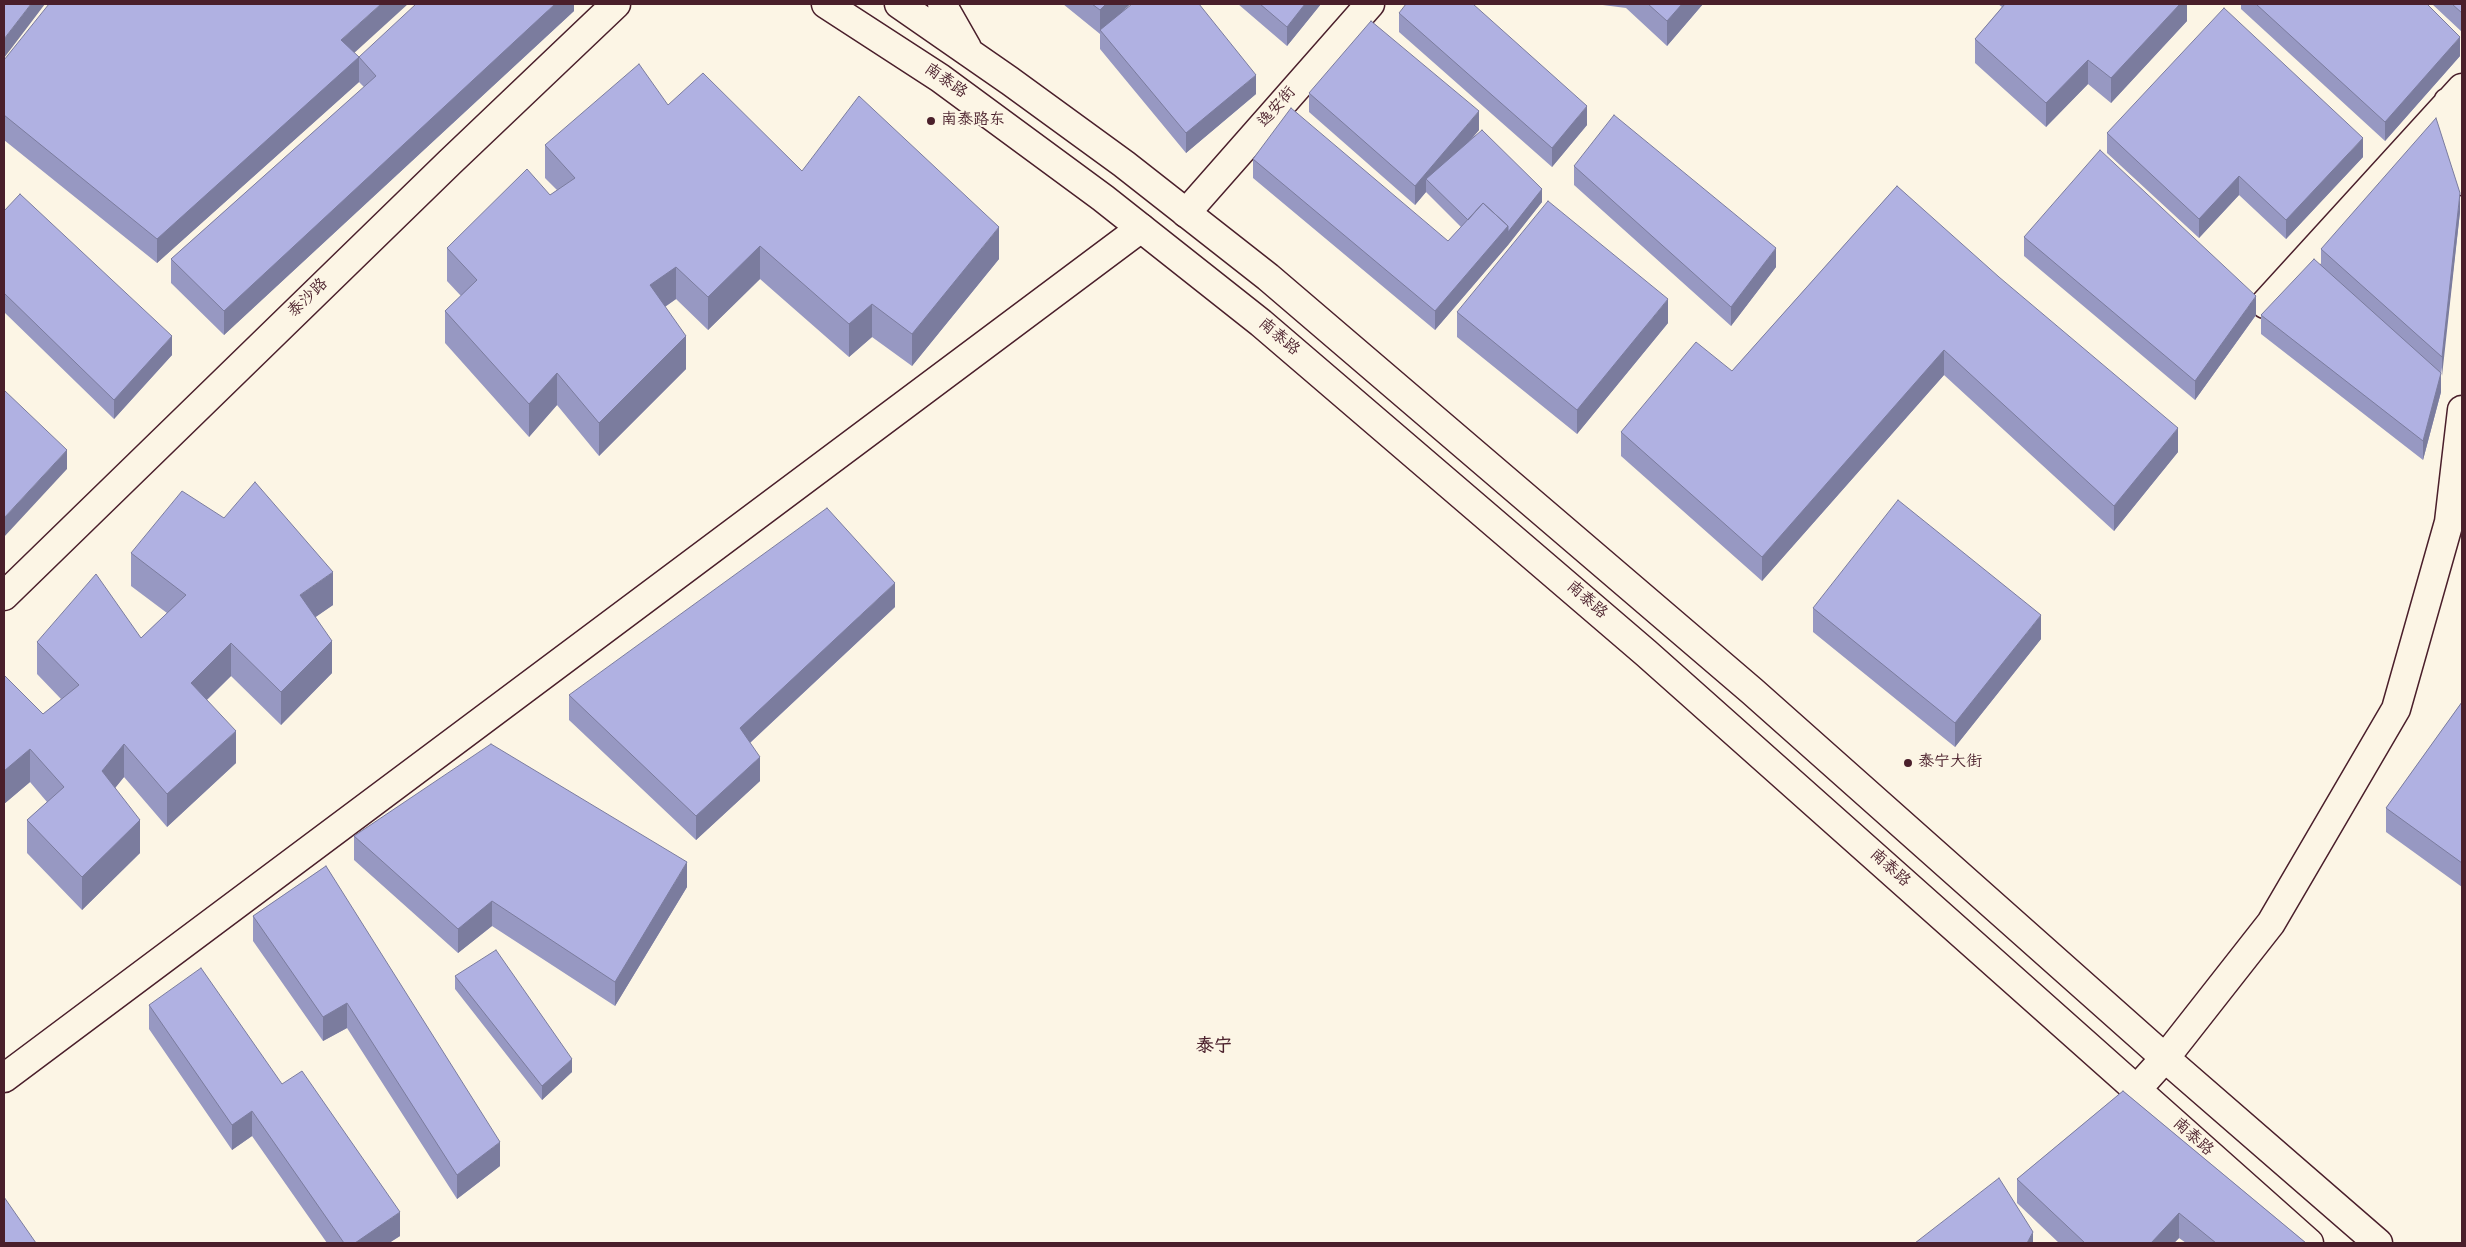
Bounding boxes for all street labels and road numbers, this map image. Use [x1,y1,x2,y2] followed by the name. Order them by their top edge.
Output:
[920,60,970,104] street label: 南泰路
[1255,84,1301,132] street label: 逸安街
[285,275,333,323] street label: 泰沙路
[1253,315,1303,361] street label: 南泰路
[1562,578,1610,624] street label: 南泰路
[1865,846,1913,892] street label: 南泰路
[2168,1115,2216,1161] street label: 南泰路

